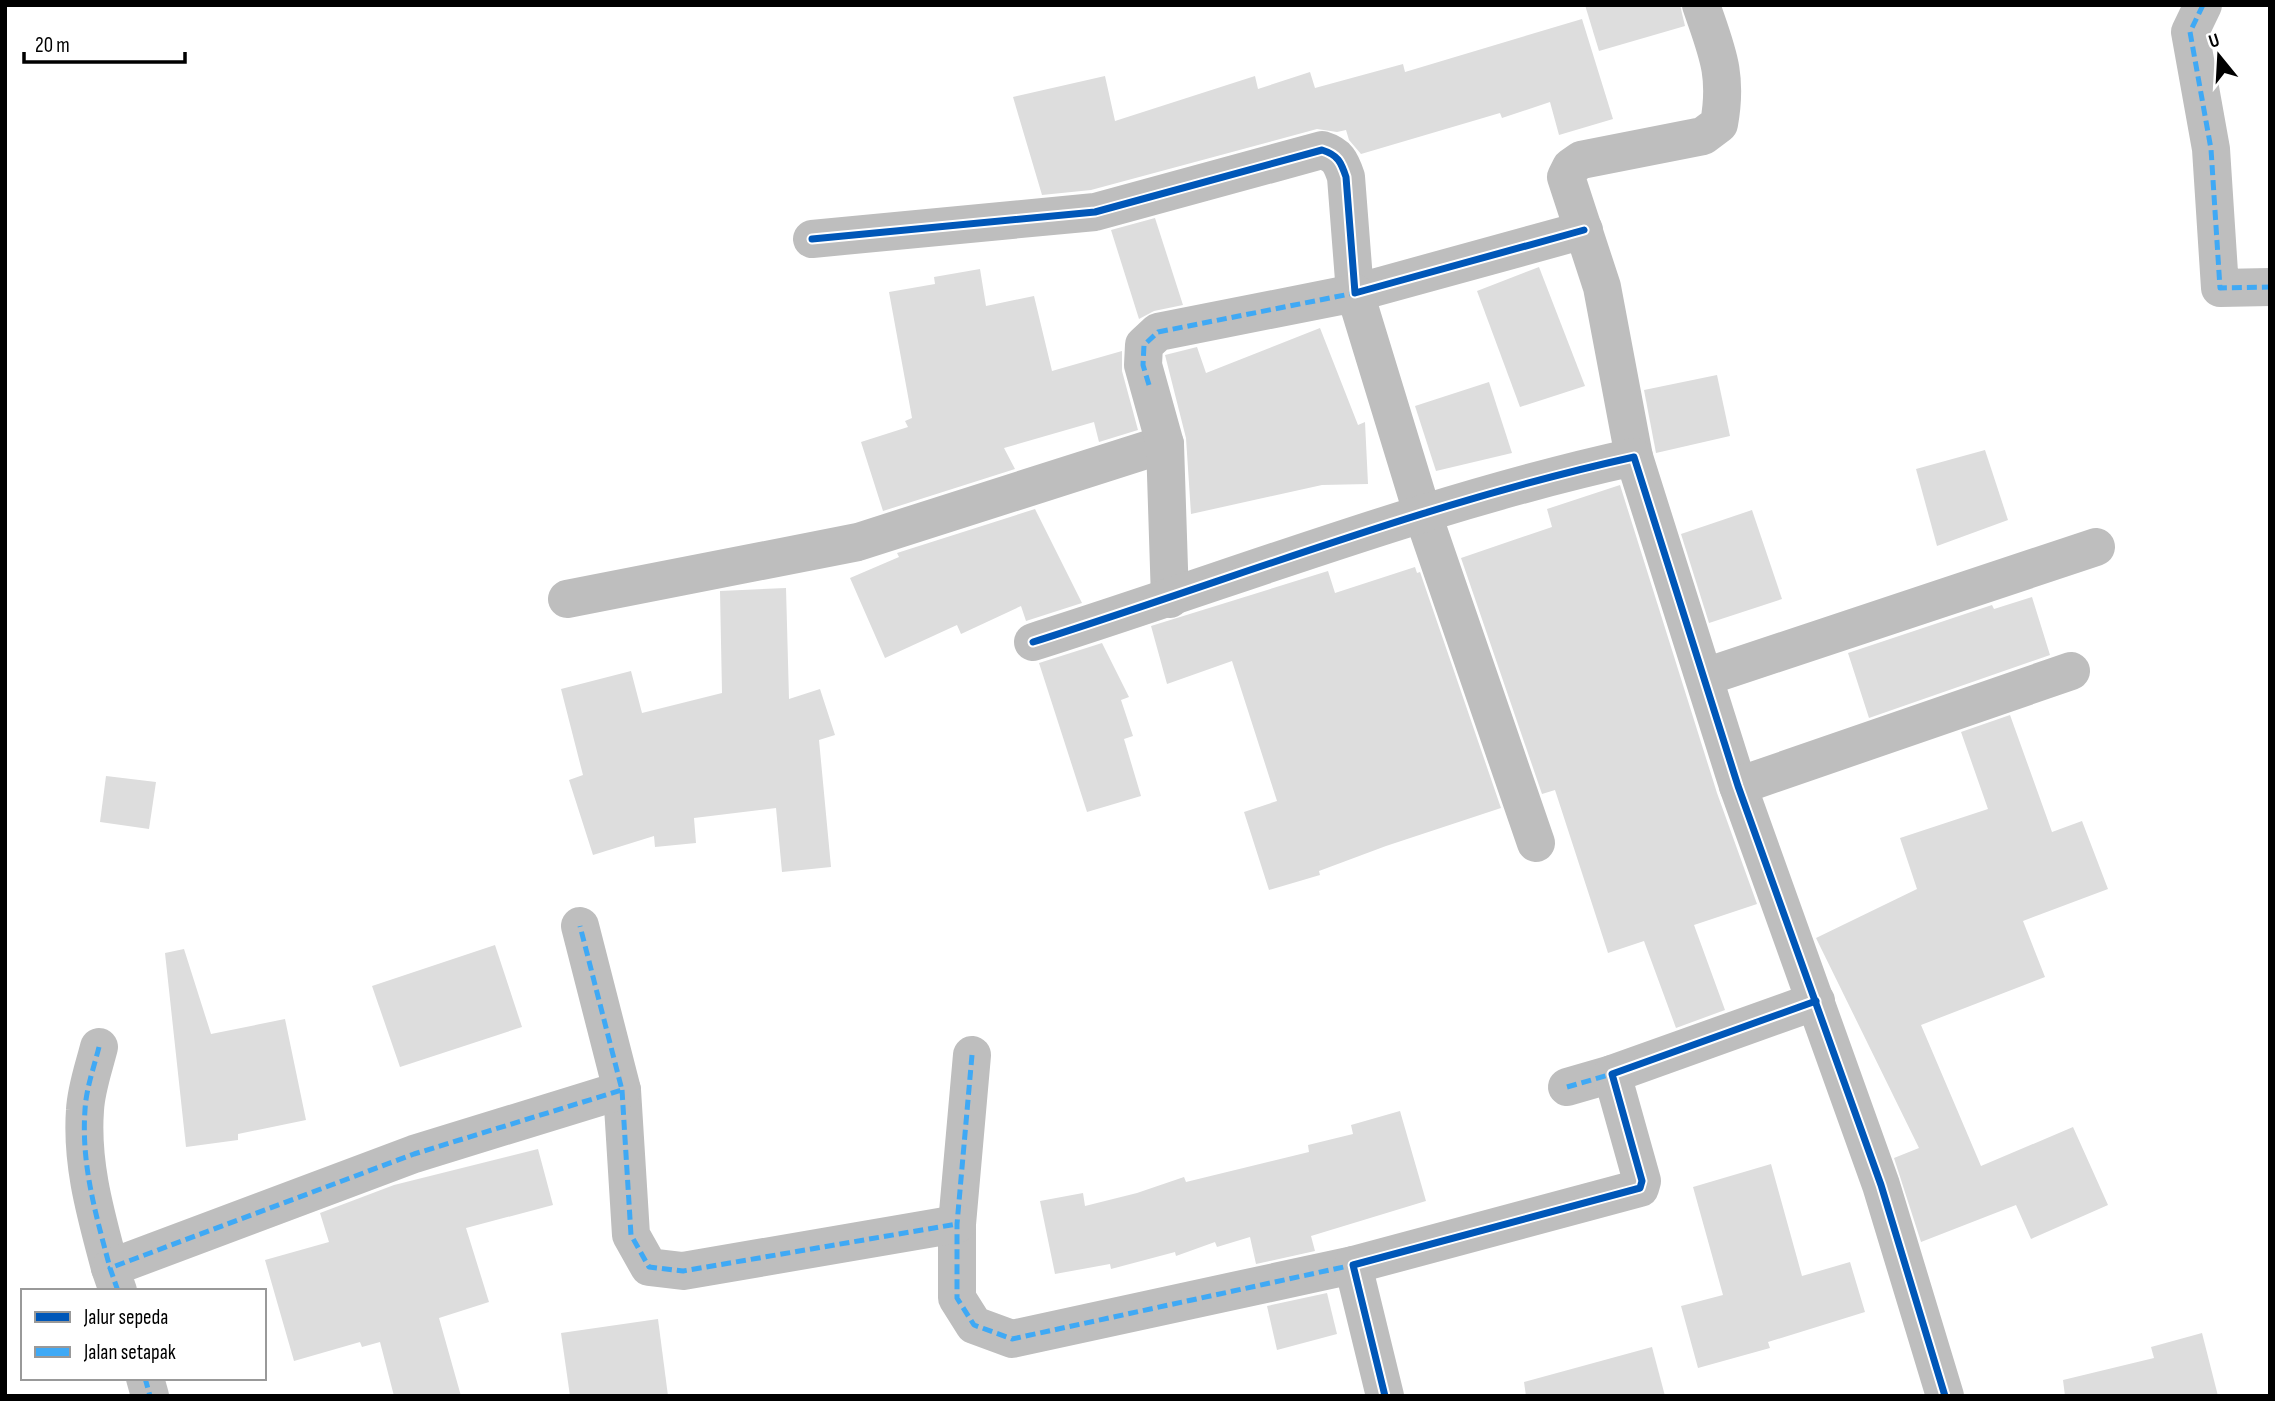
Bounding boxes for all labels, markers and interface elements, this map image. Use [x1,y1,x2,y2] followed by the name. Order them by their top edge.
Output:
[24,21,186,65] scale bar
[2184,21,2254,91] north arrow
[2206,29,2222,54] text: U
[35,33,70,58] text: 20 m
[21,1289,266,1380] legend
[83,1305,168,1330] text: Jalur sepeda
[83,1340,176,1365] text: Jalan setapak

